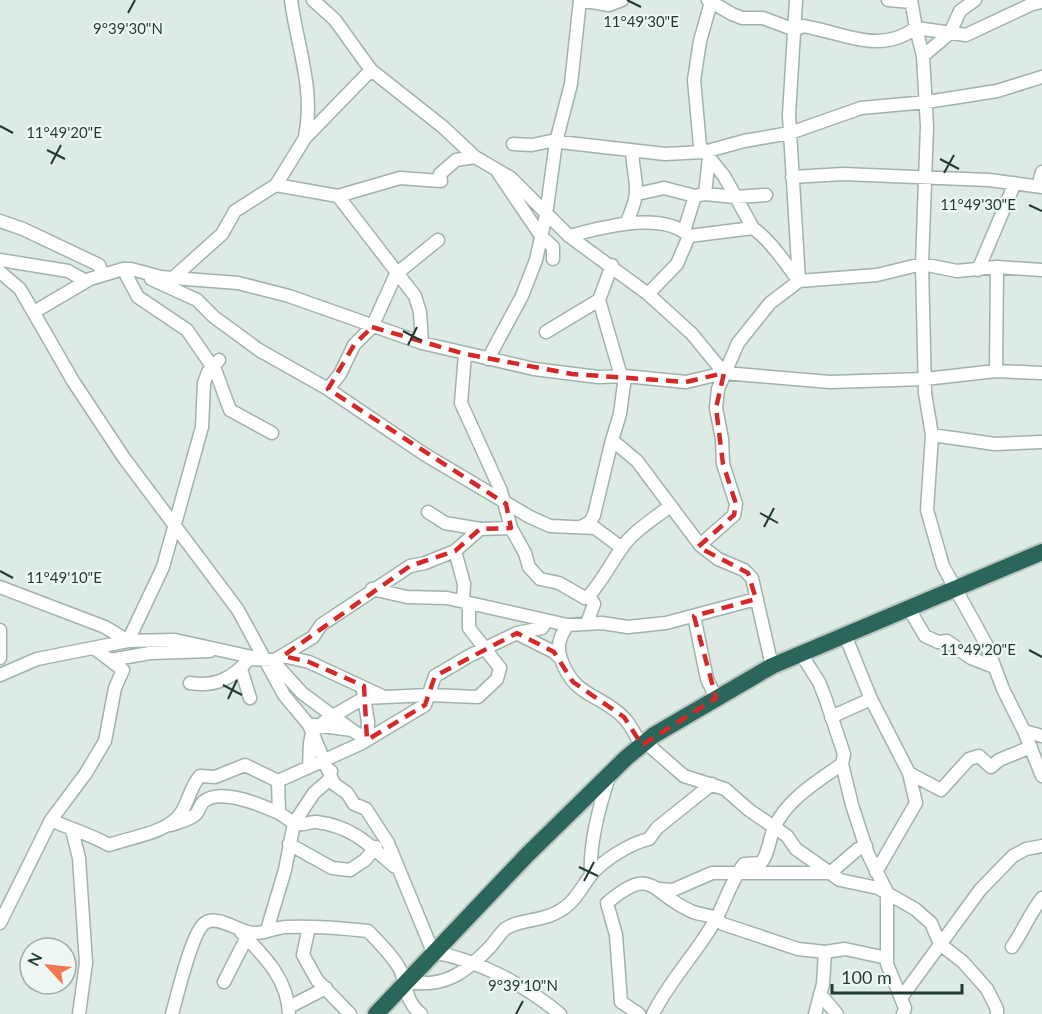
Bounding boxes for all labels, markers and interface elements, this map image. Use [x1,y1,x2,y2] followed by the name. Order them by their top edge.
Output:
[603,12,679,30] text: 11°49'30"E
[93,19,163,37] text: 9°39'30"N
[26,123,102,141] text: 11°49'20"E
[940,195,1016,213] text: 11°49'30"E
[26,568,102,586] text: 11°49'10"E
[940,640,1016,658] text: 11°49'20"E
[18,936,78,996] north arrow
[23,949,45,969] text: N
[832,957,962,995] scale bar
[841,966,892,988] text: 100 m
[488,976,558,994] text: 9°39'10"N

